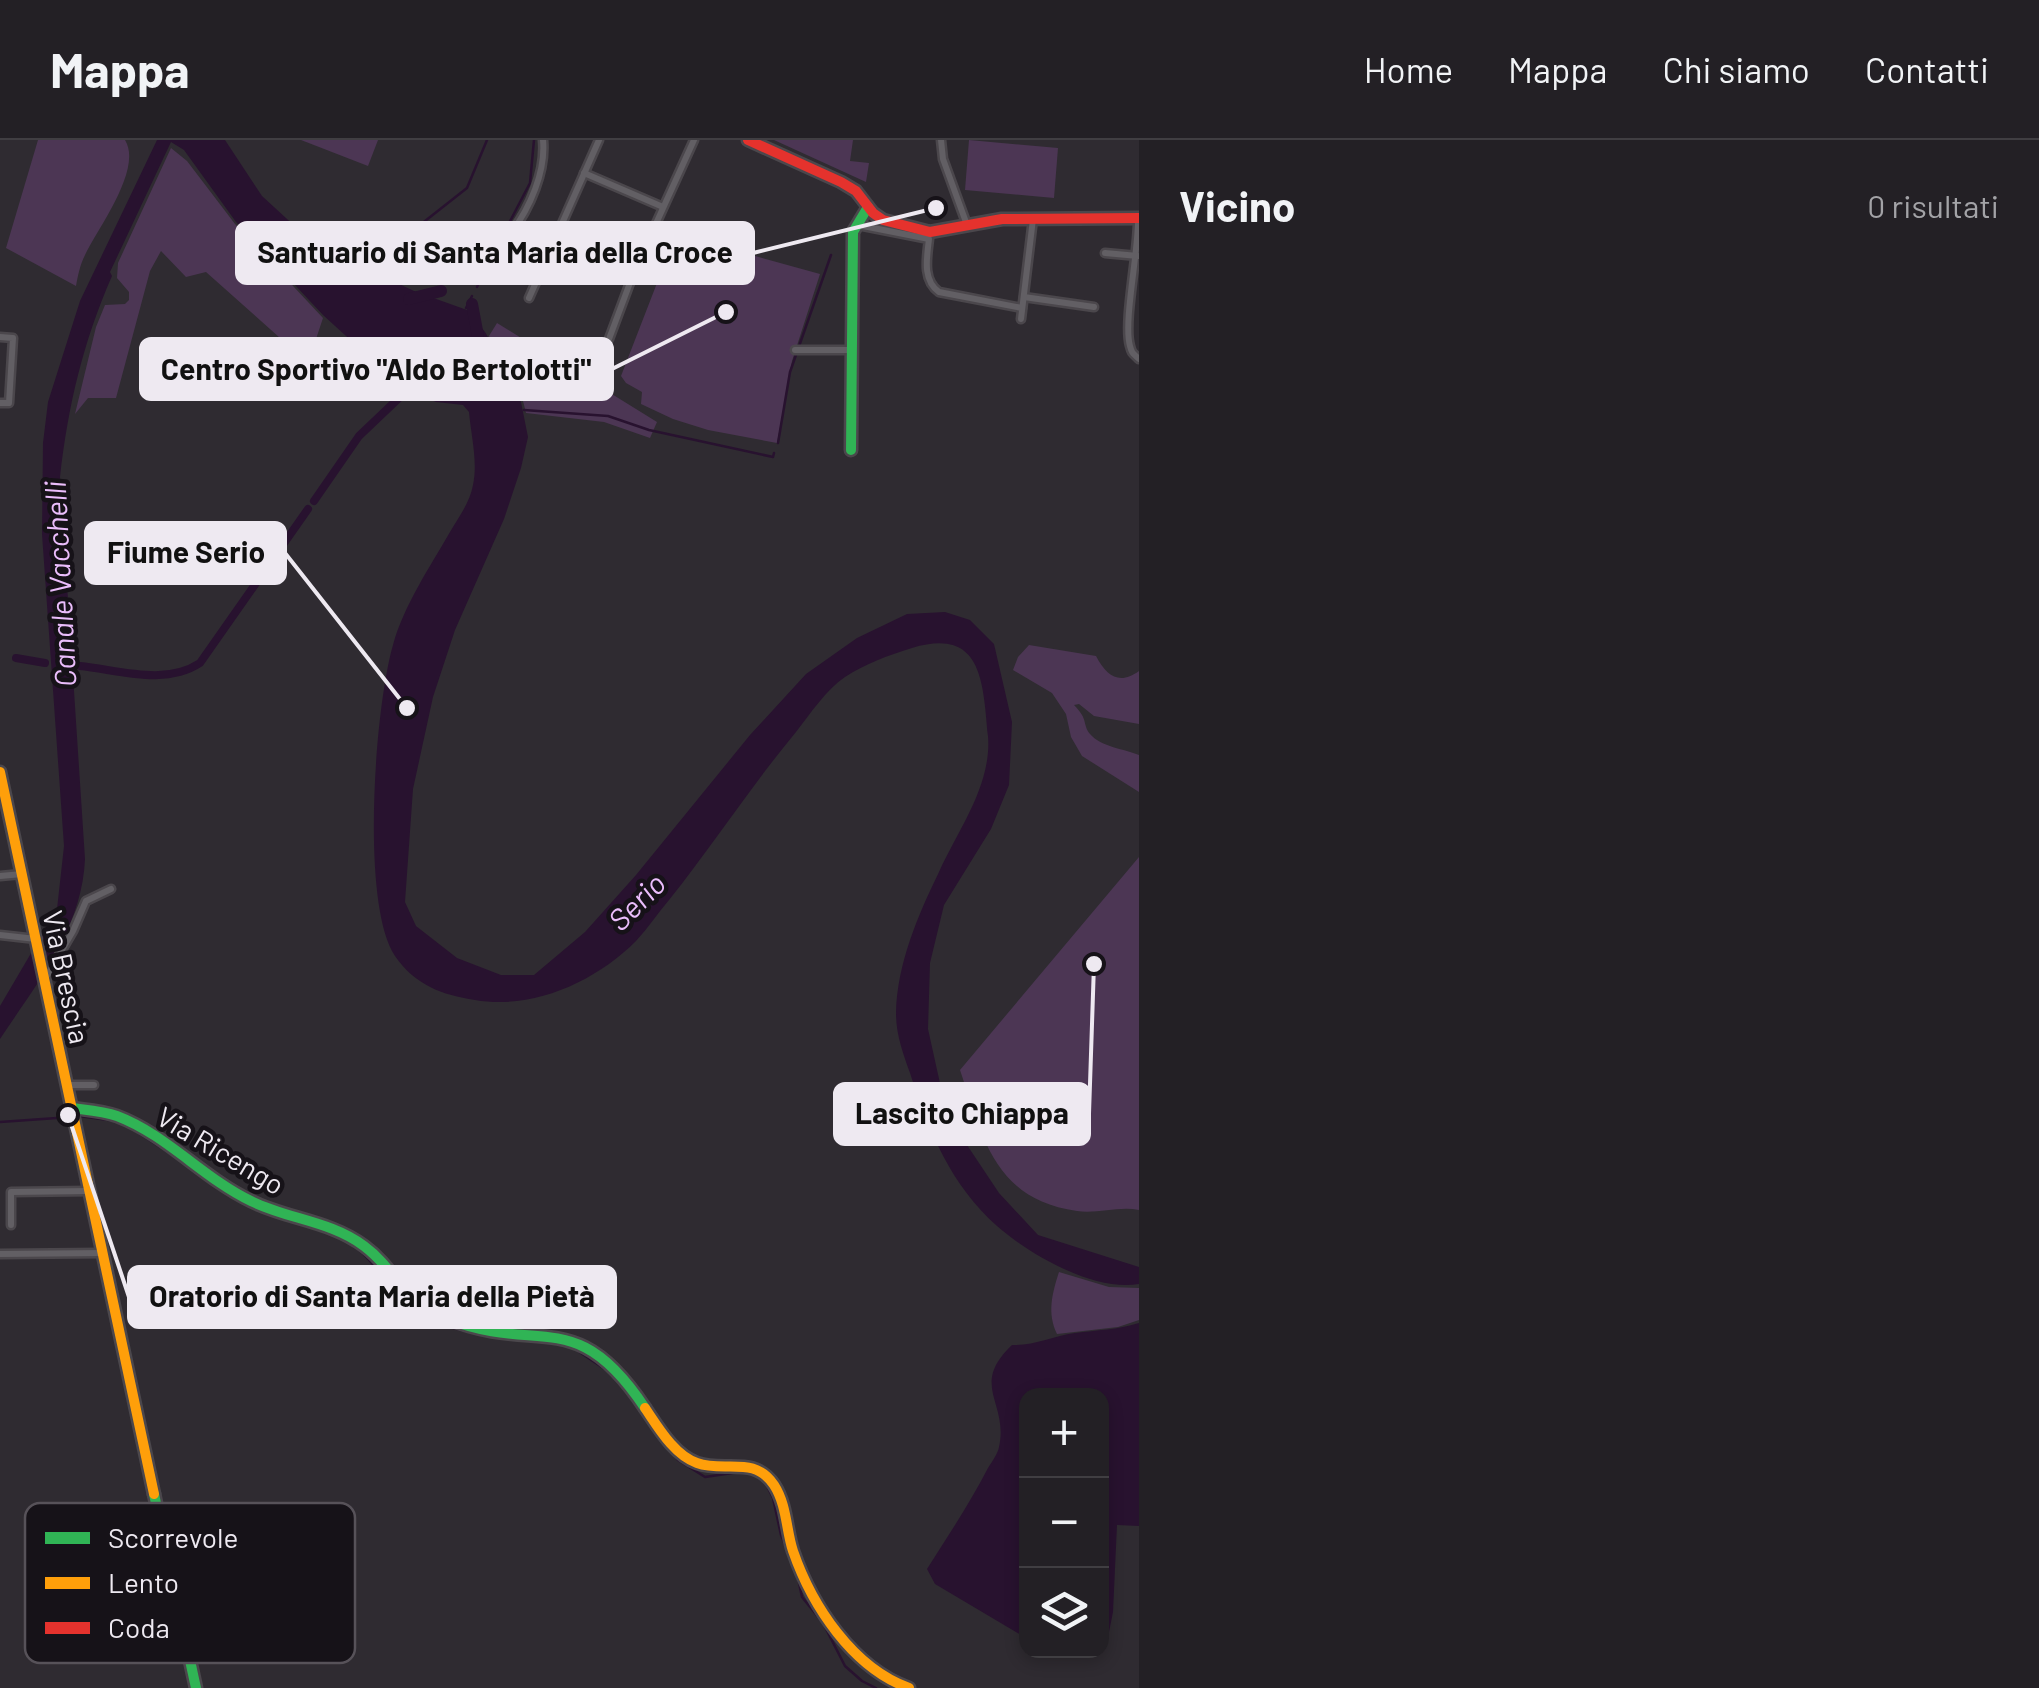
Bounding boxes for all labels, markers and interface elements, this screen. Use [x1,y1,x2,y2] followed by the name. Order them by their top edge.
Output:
[50,40,190,98] text: Mappa
[1364,48,1453,90] text: Home
[1508,48,1607,90] text: Mappa
[1662,48,1810,90] text: Chi siamo
[1865,48,1989,90] text: Contatti
[1179,180,1295,230] text: Vicino
[1867,186,1999,224] text: 0 risultati
[237,223,753,283] callout: Santuario di Santa Maria della Croce
[257,233,733,269] text: Santuario di Santa Maria della Croce
[141,339,612,399] callout: Centro Sportivo "Aldo Bertolotti"
[161,350,591,386] text: Centro Sportivo "Aldo Bertolotti"
[36,479,82,688] water label: Canale Vacchelli
[86,523,285,583] callout: Fiume Serio
[107,533,265,569] text: Fiume Serio
[600,865,672,937] water label: Serio
[36,907,98,1047] street label: Via Brescia
[835,1084,1089,1144] callout: Lascito Chiappa
[855,1094,1069,1130] text: Lascito Chiappa
[151,1099,291,1201] street label: Via Ricengo
[129,1267,615,1327] callout: Oratorio di Santa Maria della Pietà
[149,1277,595,1313] text: Oratorio di Santa Maria della Pietà
[1019,1388,1109,1658] map controls
[1019,1388,1109,1478] button: +
[1019,1478,1109,1568] button: −
[25,1503,355,1663] legend
[108,1520,238,1554] text: Scorrevole
[108,1565,179,1599] text: Lento
[1019,1568,1109,1658] button: layers
[108,1610,170,1644] text: Coda

